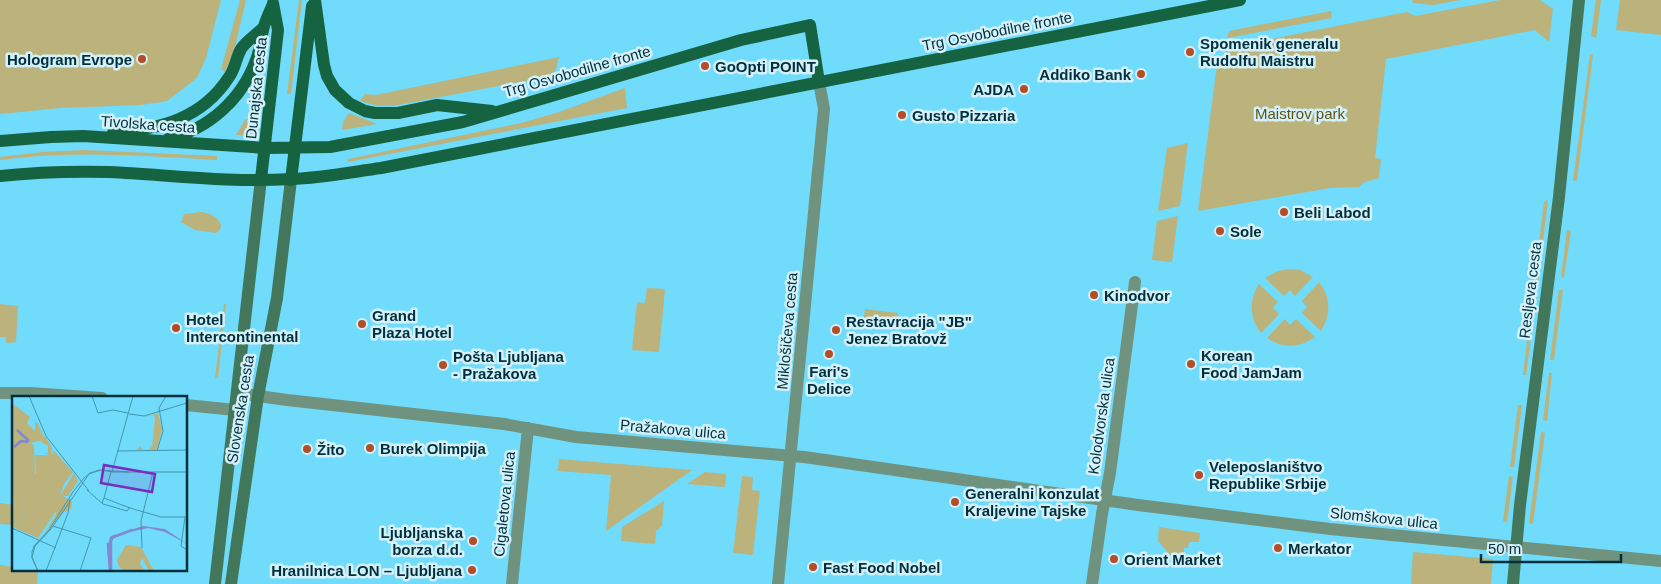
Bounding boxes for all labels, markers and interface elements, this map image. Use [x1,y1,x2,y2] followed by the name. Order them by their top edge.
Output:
[921,8,1073,54] street label: Trg Osvobodilne fronte
[242,35,270,140] street label: Dunajska cesta
[1200,35,1338,69] place label: Spomenik generalu Rudolfu Maistru
[502,42,652,100] street label: Trg Osvobodilne fronte
[1184,46,1196,58] marker: Spomenik generalu Rudolfu Maistru
[7,51,132,68] place label: Hologram Evrope
[136,53,148,65] marker: Hologram Evrope
[715,58,816,75] place label: GoOpti POINT
[699,60,711,72] marker: GoOpti POINT
[1039,66,1132,83] place label: Addiko Bank
[1135,68,1147,80] marker: Addiko Bank
[973,81,1014,98] place label: AJDA
[1018,83,1030,95] marker: AJDA
[1255,105,1346,122] park label: Maistrov park
[912,107,1016,124] place label: Gusto Pizzaria
[896,109,908,121] marker: Gusto Pizzaria
[100,112,196,136] street label: Tivolska cesta
[1294,204,1371,221] place label: Beli Labod
[1278,206,1290,218] marker: Beli Labod
[1230,223,1262,240] place label: Sole
[1214,225,1226,237] marker: Sole
[1516,240,1544,339] street label: Resljeva cesta
[773,271,801,390] street label: Miklošičeva cesta
[1104,287,1170,304] place label: Kinodvor
[1088,289,1100,301] marker: Kinodvor
[372,307,452,341] place label: Grand Plaza Hotel
[186,311,299,345] place label: Hotel Intercontinental
[846,313,972,347] place label: Restavracija "JB" Jenez Bratovž
[356,318,368,330] marker: Grand Plaza Hotel
[170,322,182,334] marker: Hotel Intercontinental
[830,324,842,336] marker: Restavracija "JB" Jenez Bratovž
[1201,347,1302,381] place label: Korean Food JamJam
[453,348,565,382] place label: Pošta Ljubljana - Pražakova
[823,348,835,360] marker: Fari's Delice
[223,353,257,464] street label: Slovenska cesta
[1084,356,1118,475] street label: Kolodvorska ulica
[1185,358,1197,370] marker: Korean Food JamJam
[437,359,449,371] marker: Pošta Ljubljana - Pražakova
[807,363,851,397] place label: Fari's Delice
[12,396,188,572] inset map
[620,416,727,442] street label: Pražakova ulica
[380,440,487,457] place label: Burek Olimpija
[317,441,345,458] place label: Žito
[364,442,376,454] marker: Burek Olimpija
[301,443,313,455] marker: Žito
[490,450,518,558] street label: Cigaletova ulica
[1209,458,1327,492] place label: Veleposlaništvo Republike Srbije
[1193,469,1205,481] marker: Veleposlaništvo Republike Srbije
[965,485,1099,519] place label: Generalni konzulat Kraljevine Tajske
[949,496,961,508] marker: Generalni konzulat Kraljevine Tajske
[1329,504,1439,532] street label: Slomškova ulica
[380,524,464,558] place label: Ljubljanska borza d.d.
[1481,532,1621,564] scale bar
[467,535,479,547] marker: Ljubljanska borza d.d.
[1288,540,1352,557] place label: Merkator
[1488,540,1521,557] text: 50 m
[1272,542,1284,554] marker: Merkator
[1124,551,1221,568] place label: Orient Market
[1108,553,1120,565] marker: Orient Market
[823,559,941,576] place label: Fast Food Nobel
[807,561,819,573] marker: Fast Food Nobel
[271,562,463,579] place label: Hranilnica LON – Ljubljana
[466,564,478,576] marker: Hranilnica LON – Ljubljana

